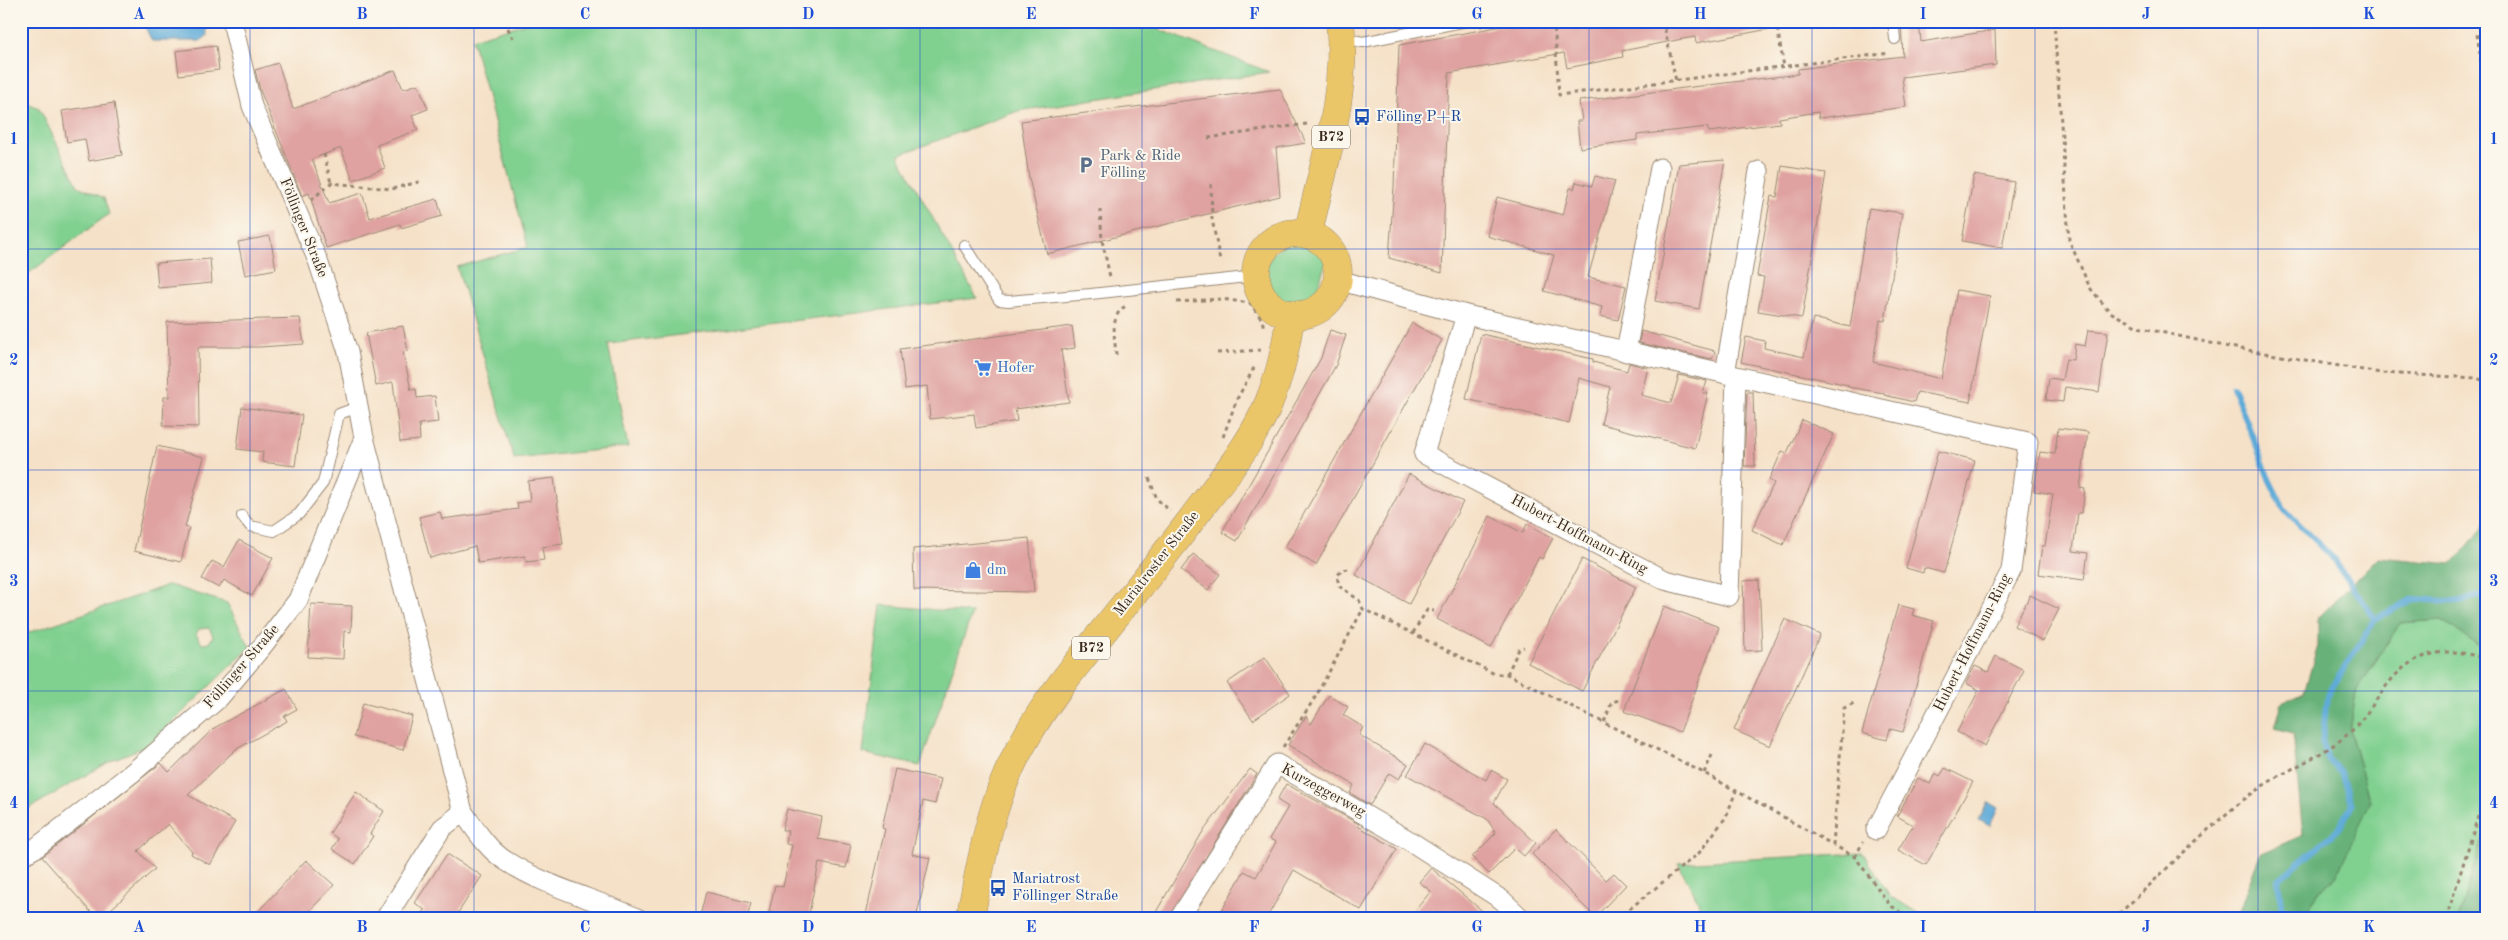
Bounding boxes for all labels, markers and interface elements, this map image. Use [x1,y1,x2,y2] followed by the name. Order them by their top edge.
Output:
[133,7,145,23] text: A
[356,7,368,23] text: B
[580,7,590,23] text: C
[802,7,814,23] text: D
[1025,7,1037,23] text: E
[1249,7,1260,23] text: F
[1471,7,1483,23] text: G
[1693,7,1707,23] text: H
[1919,7,1927,23] text: I
[2142,7,2151,23] text: J
[2363,7,2375,23] text: K
[1352,107,1372,127] bus stop icon: Fölling P+R
[1376,110,1461,125] place label: Fölling P+R
[1312,125,1350,148] road number: B72
[9,132,19,148] text: 1
[2489,132,2499,148] text: 1
[1100,149,1181,181] place label: Park & Ride Fölling
[1076,155,1096,175] parking icon: Park & Ride Fölling
[276,176,330,280] street label: Föllinger Straße
[9,353,19,369] text: 2
[2489,353,2499,369] text: 2
[973,358,993,378] supermarket icon: Hofer
[997,361,1034,376] place label: Hofer
[1508,493,1650,577] street label: Hubert-Hoffmann-Ring
[1112,509,1202,619] street label: Mariatroster Straße
[963,560,983,580] shop icon: dm
[987,563,1007,578] place label: dm
[1932,572,2014,714] street label: Hubert-Hoffmann-Ring
[9,574,19,590] text: 3
[2489,574,2499,590] text: 3
[202,622,283,712] street label: Föllinger Straße
[1072,636,1110,660] road number: B72
[1278,762,1368,820] street label: Kurzeggerweg
[9,796,19,812] text: 4
[2489,796,2499,812] text: 4
[1012,872,1118,904] place label: Mariatrost Föllinger Straße
[988,878,1008,898] bus stop icon: Mariatrost Föllinger Straße
[133,920,145,936] text: A
[356,920,368,936] text: B
[580,920,590,936] text: C
[802,920,814,936] text: D
[1025,920,1037,936] text: E
[1249,920,1260,936] text: F
[1471,920,1483,936] text: G
[1693,920,1707,936] text: H
[1919,920,1927,936] text: I
[2142,920,2151,936] text: J
[2363,920,2375,936] text: K

